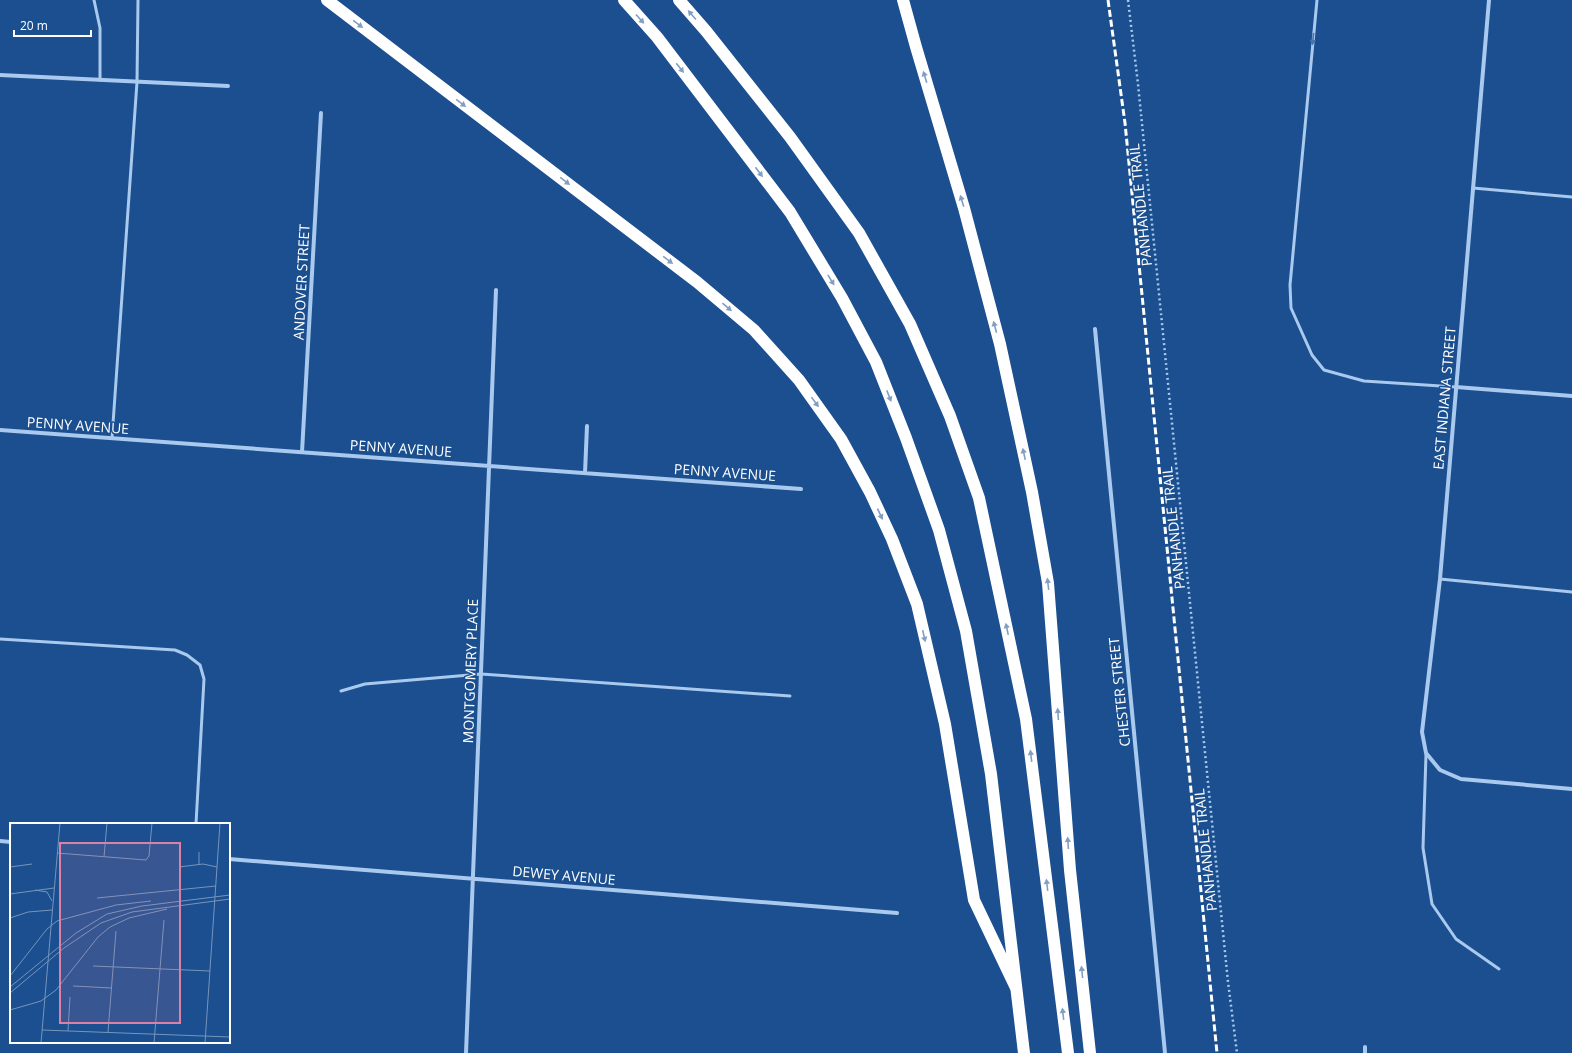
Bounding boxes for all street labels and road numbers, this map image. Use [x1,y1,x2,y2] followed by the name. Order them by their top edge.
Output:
[1124,143,1156,267] street label: PANHANDLE TRAIL
[288,223,314,340] street label: ANDOVER STREET
[1428,325,1460,470] street label: EAST INDIANA STREET
[26,412,130,438] street label: PENNY AVENUE
[349,435,453,461] street label: PENNY AVENUE
[673,459,777,485] street label: PENNY AVENUE
[1157,466,1189,590] street label: PANHANDLE TRAIL
[458,598,482,744] street label: MONTGOMERY PLACE
[1104,636,1134,748] street label: CHESTER STREET
[1189,788,1221,912] street label: PANHANDLE TRAIL
[512,861,616,889] street label: DEWEY AVENUE

